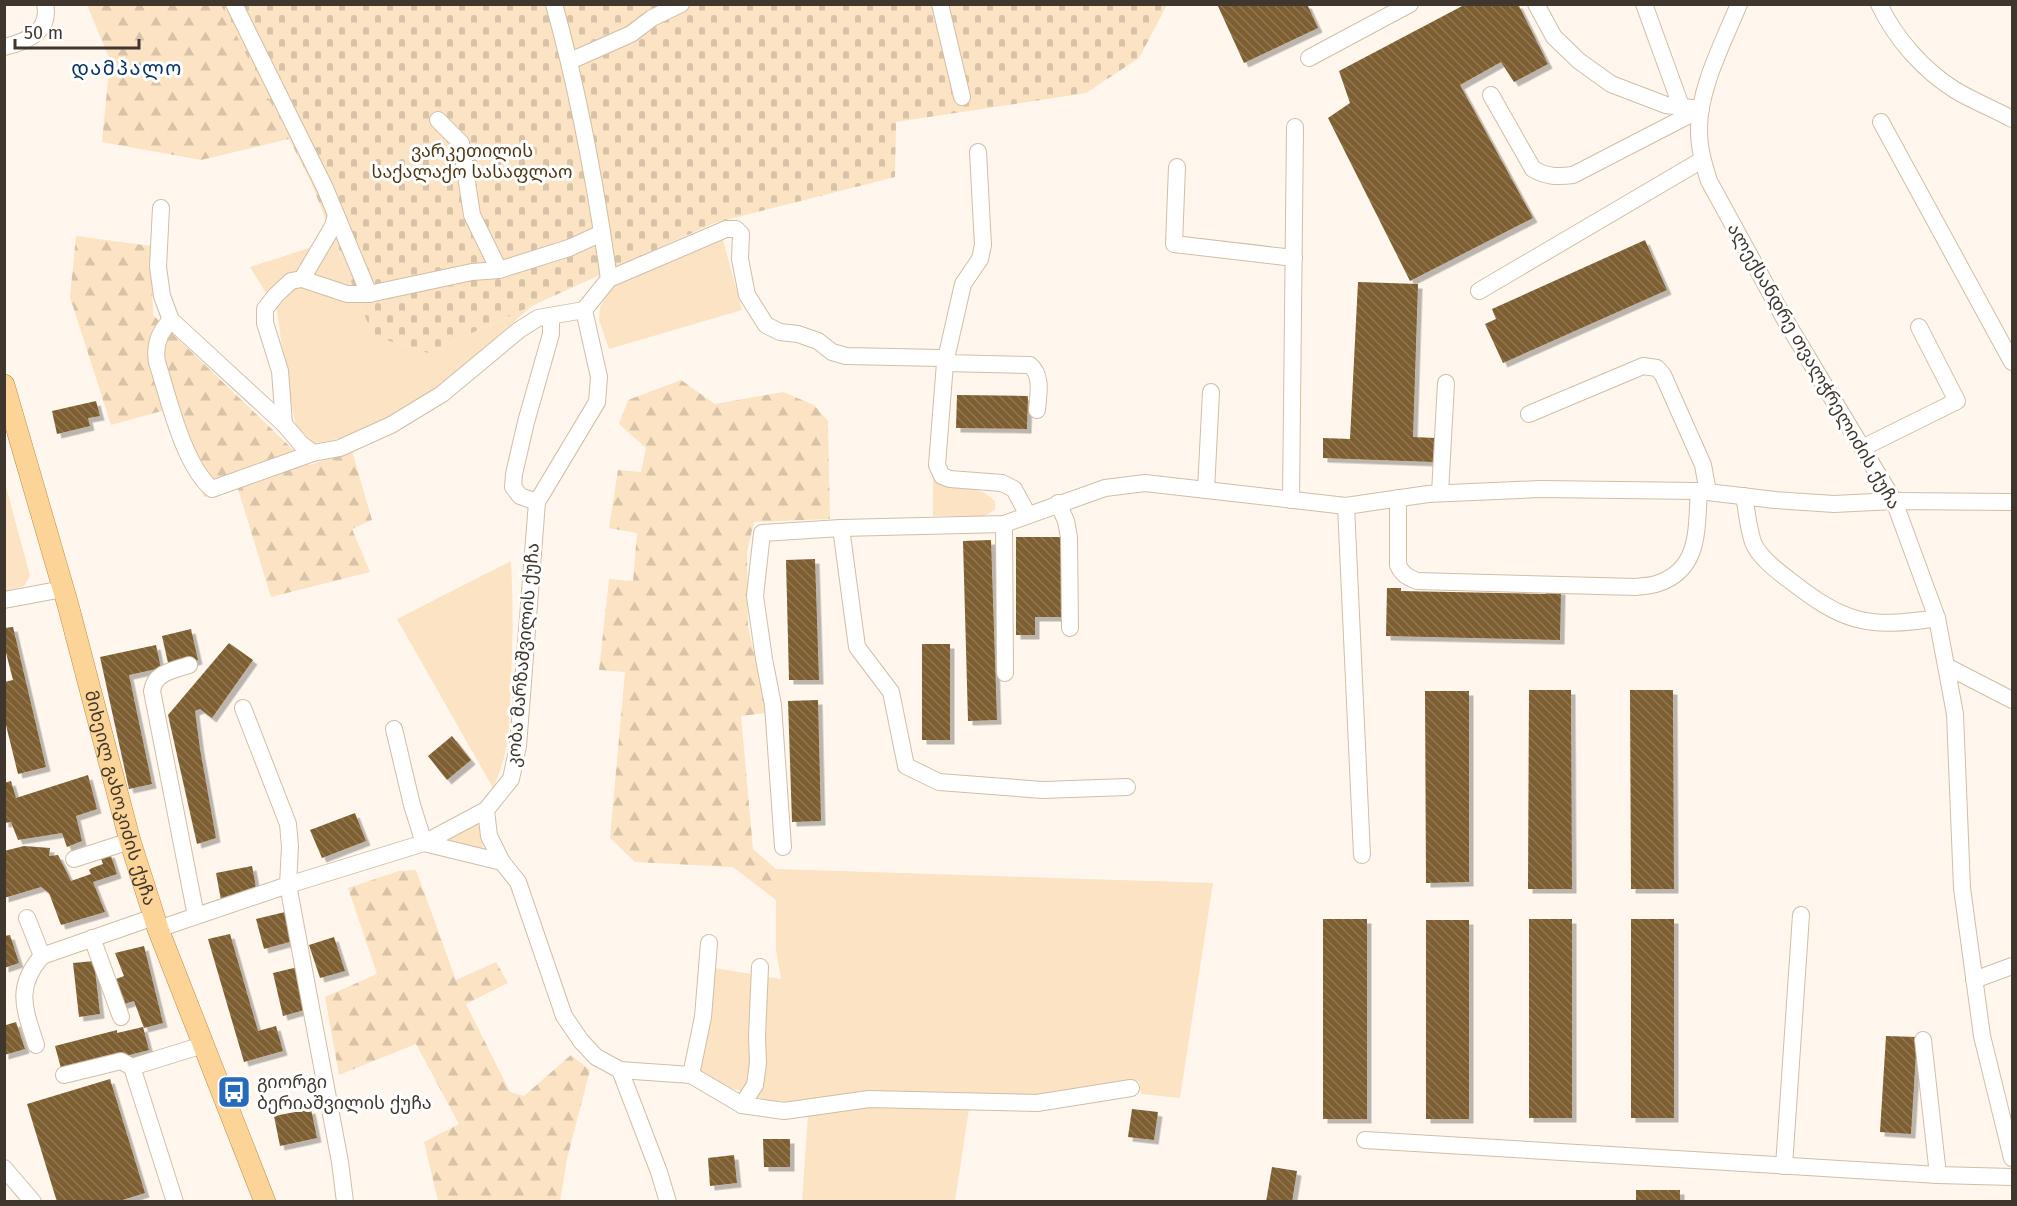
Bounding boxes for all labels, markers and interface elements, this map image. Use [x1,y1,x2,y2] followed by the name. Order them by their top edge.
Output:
[15,12,140,50] scale bar
[24,22,63,44] text: 50 m
[71,56,183,81] district label: დამპალო
[372,140,572,183] park label: ვარკეთილის საქალაქო სასაფლაო
[1723,219,1905,513] street label: ალექსანდრე თვალჭრელიძის ქუჩა
[502,542,544,768] street label: კობა მარზაშვილის ქუჩა
[80,688,161,908] street label: მიხეილ გახოკიძის ქუჩა
[257,1071,432,1114] place label: გიორგი ბერიაშვილის ქუჩა
[216,1074,252,1110] bus stop icon: გიორგი ბერიაშვილის ქუჩა

